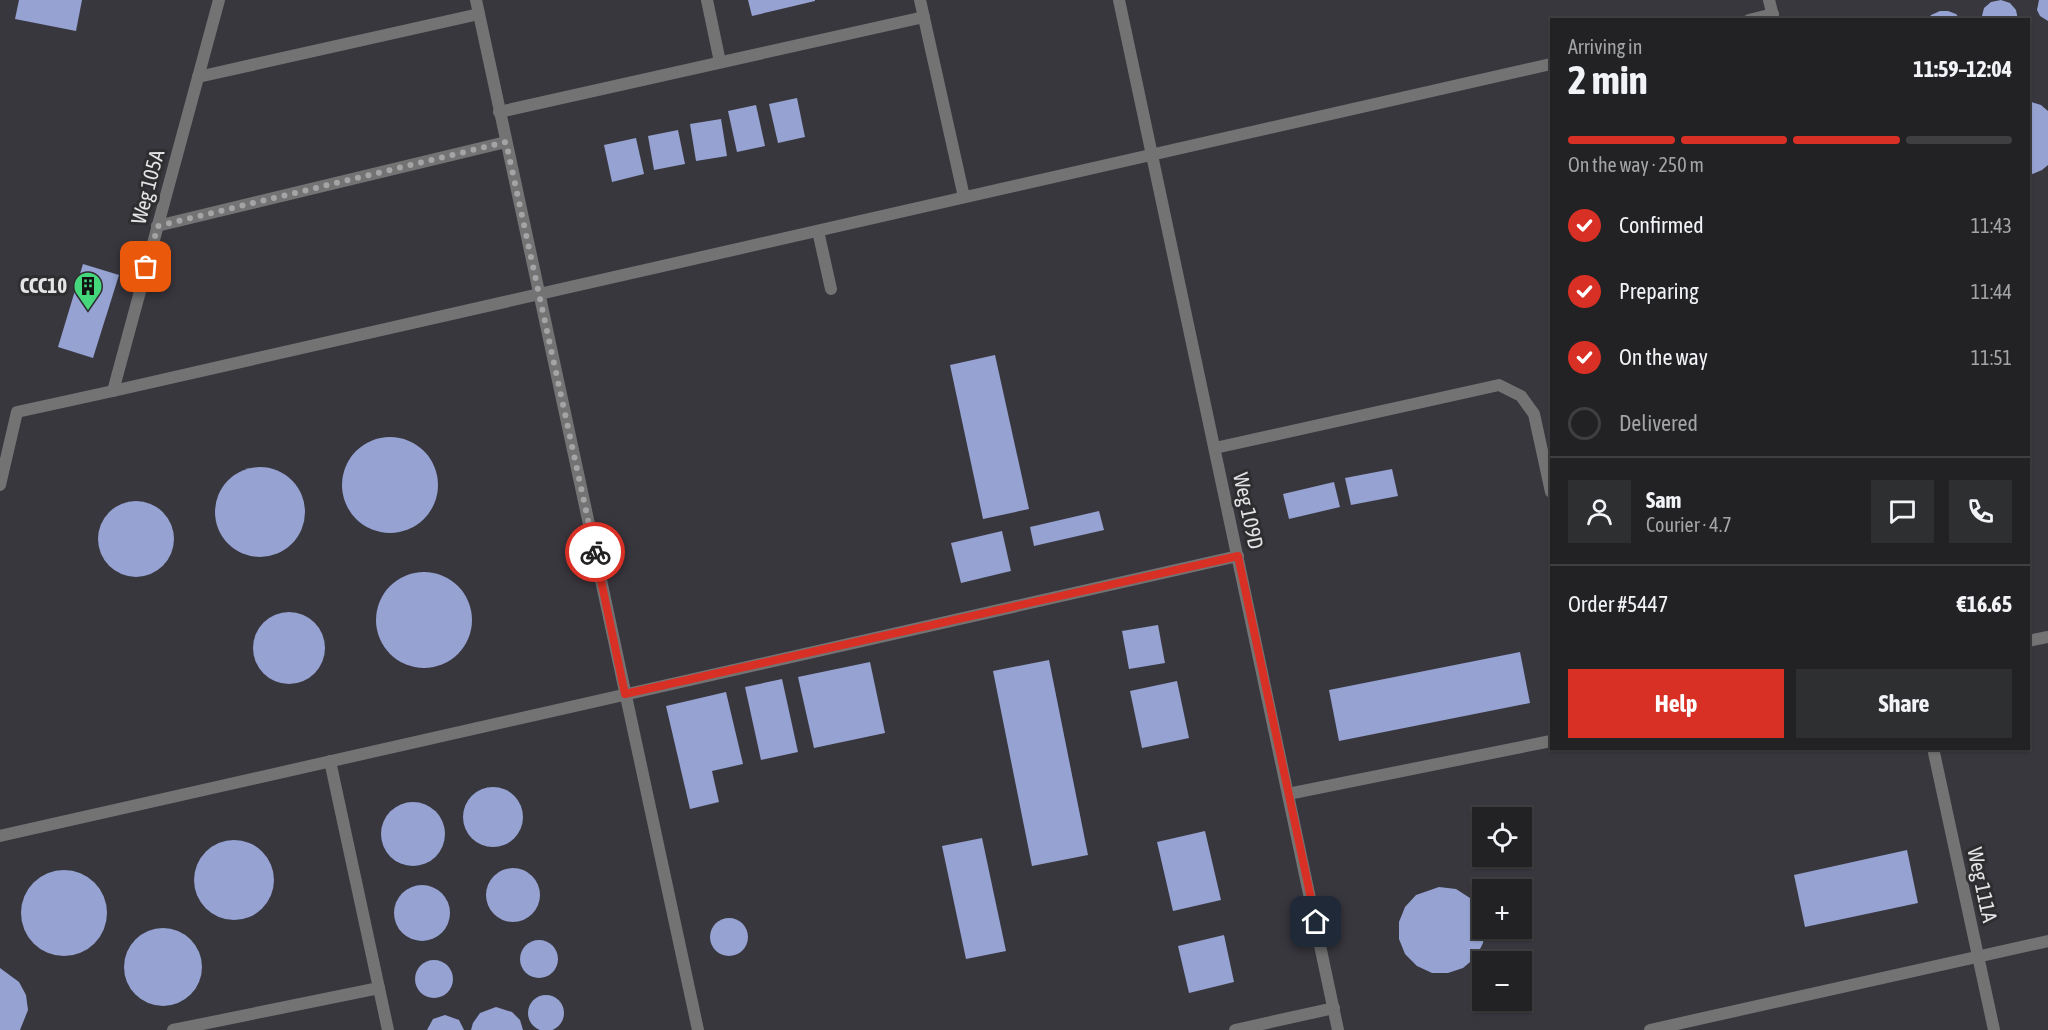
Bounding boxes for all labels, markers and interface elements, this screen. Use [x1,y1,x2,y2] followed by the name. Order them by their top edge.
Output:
[1568,35,1642,58] text: Arriving in
[1913,56,2012,82] text: 11:59–12:04
[1568,58,1648,102] text: 2 min
[126,146,169,227] street label: Weg 105A
[1568,153,1704,176] text: On the way · 250 m
[1568,209,1601,242] icon: check
[1619,212,1704,238] text: Confirmed
[1971,214,2012,237] text: 11:43
[120,241,171,292] pin
[129,250,162,283] icon: bag
[72,270,104,312] building icon: CCC10
[20,273,67,297] place label: CCC10
[1568,275,1601,308] icon: check
[1619,278,1699,304] text: Preparing
[1971,280,2012,303] text: 11:44
[1568,341,1601,374] icon: check
[1619,344,1708,370] text: On the way
[1971,346,2012,369] text: 11:51
[1619,410,1698,436] text: Delivered
[1229,470,1269,551] street label: Weg 109D
[1568,480,1631,543] button: person
[1871,480,1934,543] button: chat
[1949,480,2012,543] button: phone
[1646,487,1681,513] text: Sam
[1646,513,1732,536] text: Courier · 4.7
[565,522,625,582] courier
[579,536,612,569] icon: bike
[1568,591,1668,617] text: Order #5447
[1957,591,2012,617] text: €16.65
[1568,669,1784,738] button: Help
[1796,669,2012,738] button: Share
[1472,807,1532,1011] map controls
[1472,807,1532,867] button: locate
[1963,845,2003,925] street label: Weg 111A
[1472,879,1532,939] button: +
[1290,896,1341,947] pin
[1299,905,1332,938] icon: home
[1472,951,1532,1011] button: −

